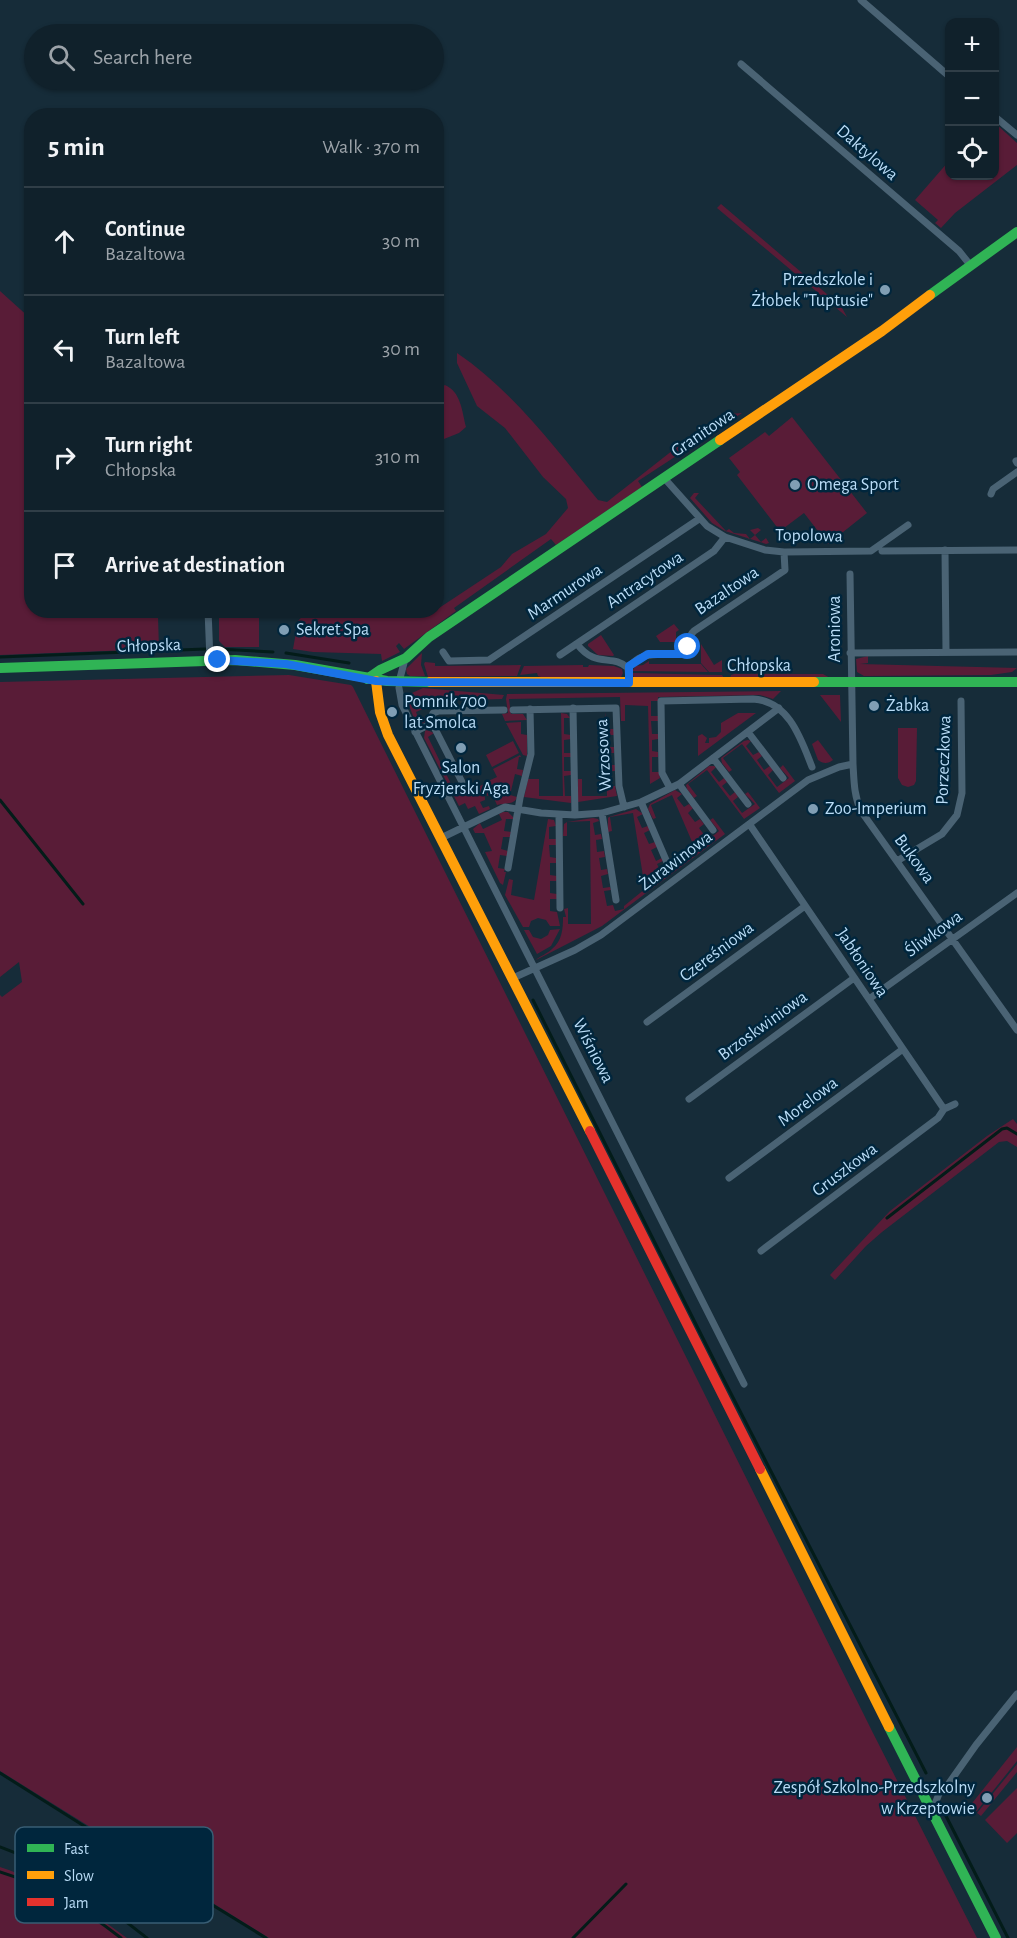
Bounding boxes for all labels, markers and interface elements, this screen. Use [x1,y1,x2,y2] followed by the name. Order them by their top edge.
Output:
[945,18,999,180] map controls
[945,18,999,72] button: +
[24,24,444,90] search box
[45,41,78,74] icon: search
[93,46,192,68] text: Search here
[945,72,999,126] button: −
[833,122,901,184] street label: Daktylowa
[945,126,999,180] button: locate
[48,134,105,160] text: 5 min
[322,137,420,157] text: Walk · 370 m
[105,218,185,240] text: Continue
[48,225,81,258] icon: ahead
[382,231,420,251] text: 30 m
[105,244,185,264] text: Bazaltowa
[752,271,873,310] place label: Przedszkole i Żłobek "Tuptusie"
[878,283,892,297] marker: Przedszkole i Żłobek "Tuptusie"
[105,326,179,348] text: Turn left
[48,333,81,366] icon: left
[382,339,420,359] text: 30 m
[105,352,185,372] text: Bazaltowa
[668,405,738,461] street label: Granitowa
[105,434,192,456] text: Turn right
[48,441,81,474] icon: right
[375,447,420,467] text: 310 m
[105,460,176,480] text: Chłopska
[807,476,899,494] place label: Omega Sport
[788,478,802,492] marker: Omega Sport
[775,526,843,546] street label: Topolowa
[603,548,687,612] street label: Antracytowa
[48,549,81,582] icon: arrive
[105,554,285,576] text: Arrive at destination
[524,561,606,623] street label: Marmurowa
[692,563,762,619] street label: Bazaltowa
[826,595,844,663] street label: Aroniowa
[296,621,369,639] place label: Sekret Spa
[277,623,291,637] marker: Sekret Spa
[674,633,700,659] route start
[117,636,181,656] street label: Chłopska
[204,646,230,672] route end
[727,657,791,675] street label: Chłopska
[404,693,487,732] place label: Pomnik 700 lat Smolca
[886,695,929,715] place label: Żabka
[867,699,881,713] marker: Żabka
[385,705,399,719] marker: Pomnik 700 lat Smolca
[933,715,955,805] street label: Porzeczkowa
[593,718,615,792] street label: Wrzosowa
[454,741,468,755] marker: Salon Fryzjerski Aga
[413,759,509,798] place label: Salon Fryzjerski Aga
[825,800,927,818] place label: Zoo-Imperium
[806,802,820,816] marker: Zoo-Imperium
[635,826,716,894] street label: Żurawinowa
[890,831,938,887] street label: Bukowa
[900,905,966,961] street label: Śliwkowa
[677,918,757,986] street label: Czereśniowa
[833,925,891,1001] street label: Jabłoniowa
[715,988,811,1064] street label: Brzoskwiniowa
[569,1016,617,1086] street label: Wiśniowa
[775,1074,841,1130] street label: Morelowa
[809,1140,881,1200] street label: Gruszkowa
[774,1779,975,1818] place label: Zespół Szkolno-Przedszkolny w Krzeptowie
[980,1791,994,1805] marker: Zespół Szkolno-Przedszkolny w Krzeptowie
[15,1827,213,1923] legend
[64,1841,89,1857] text: Fast
[64,1868,94,1884] text: Slow
[64,1895,89,1911] text: Jam

